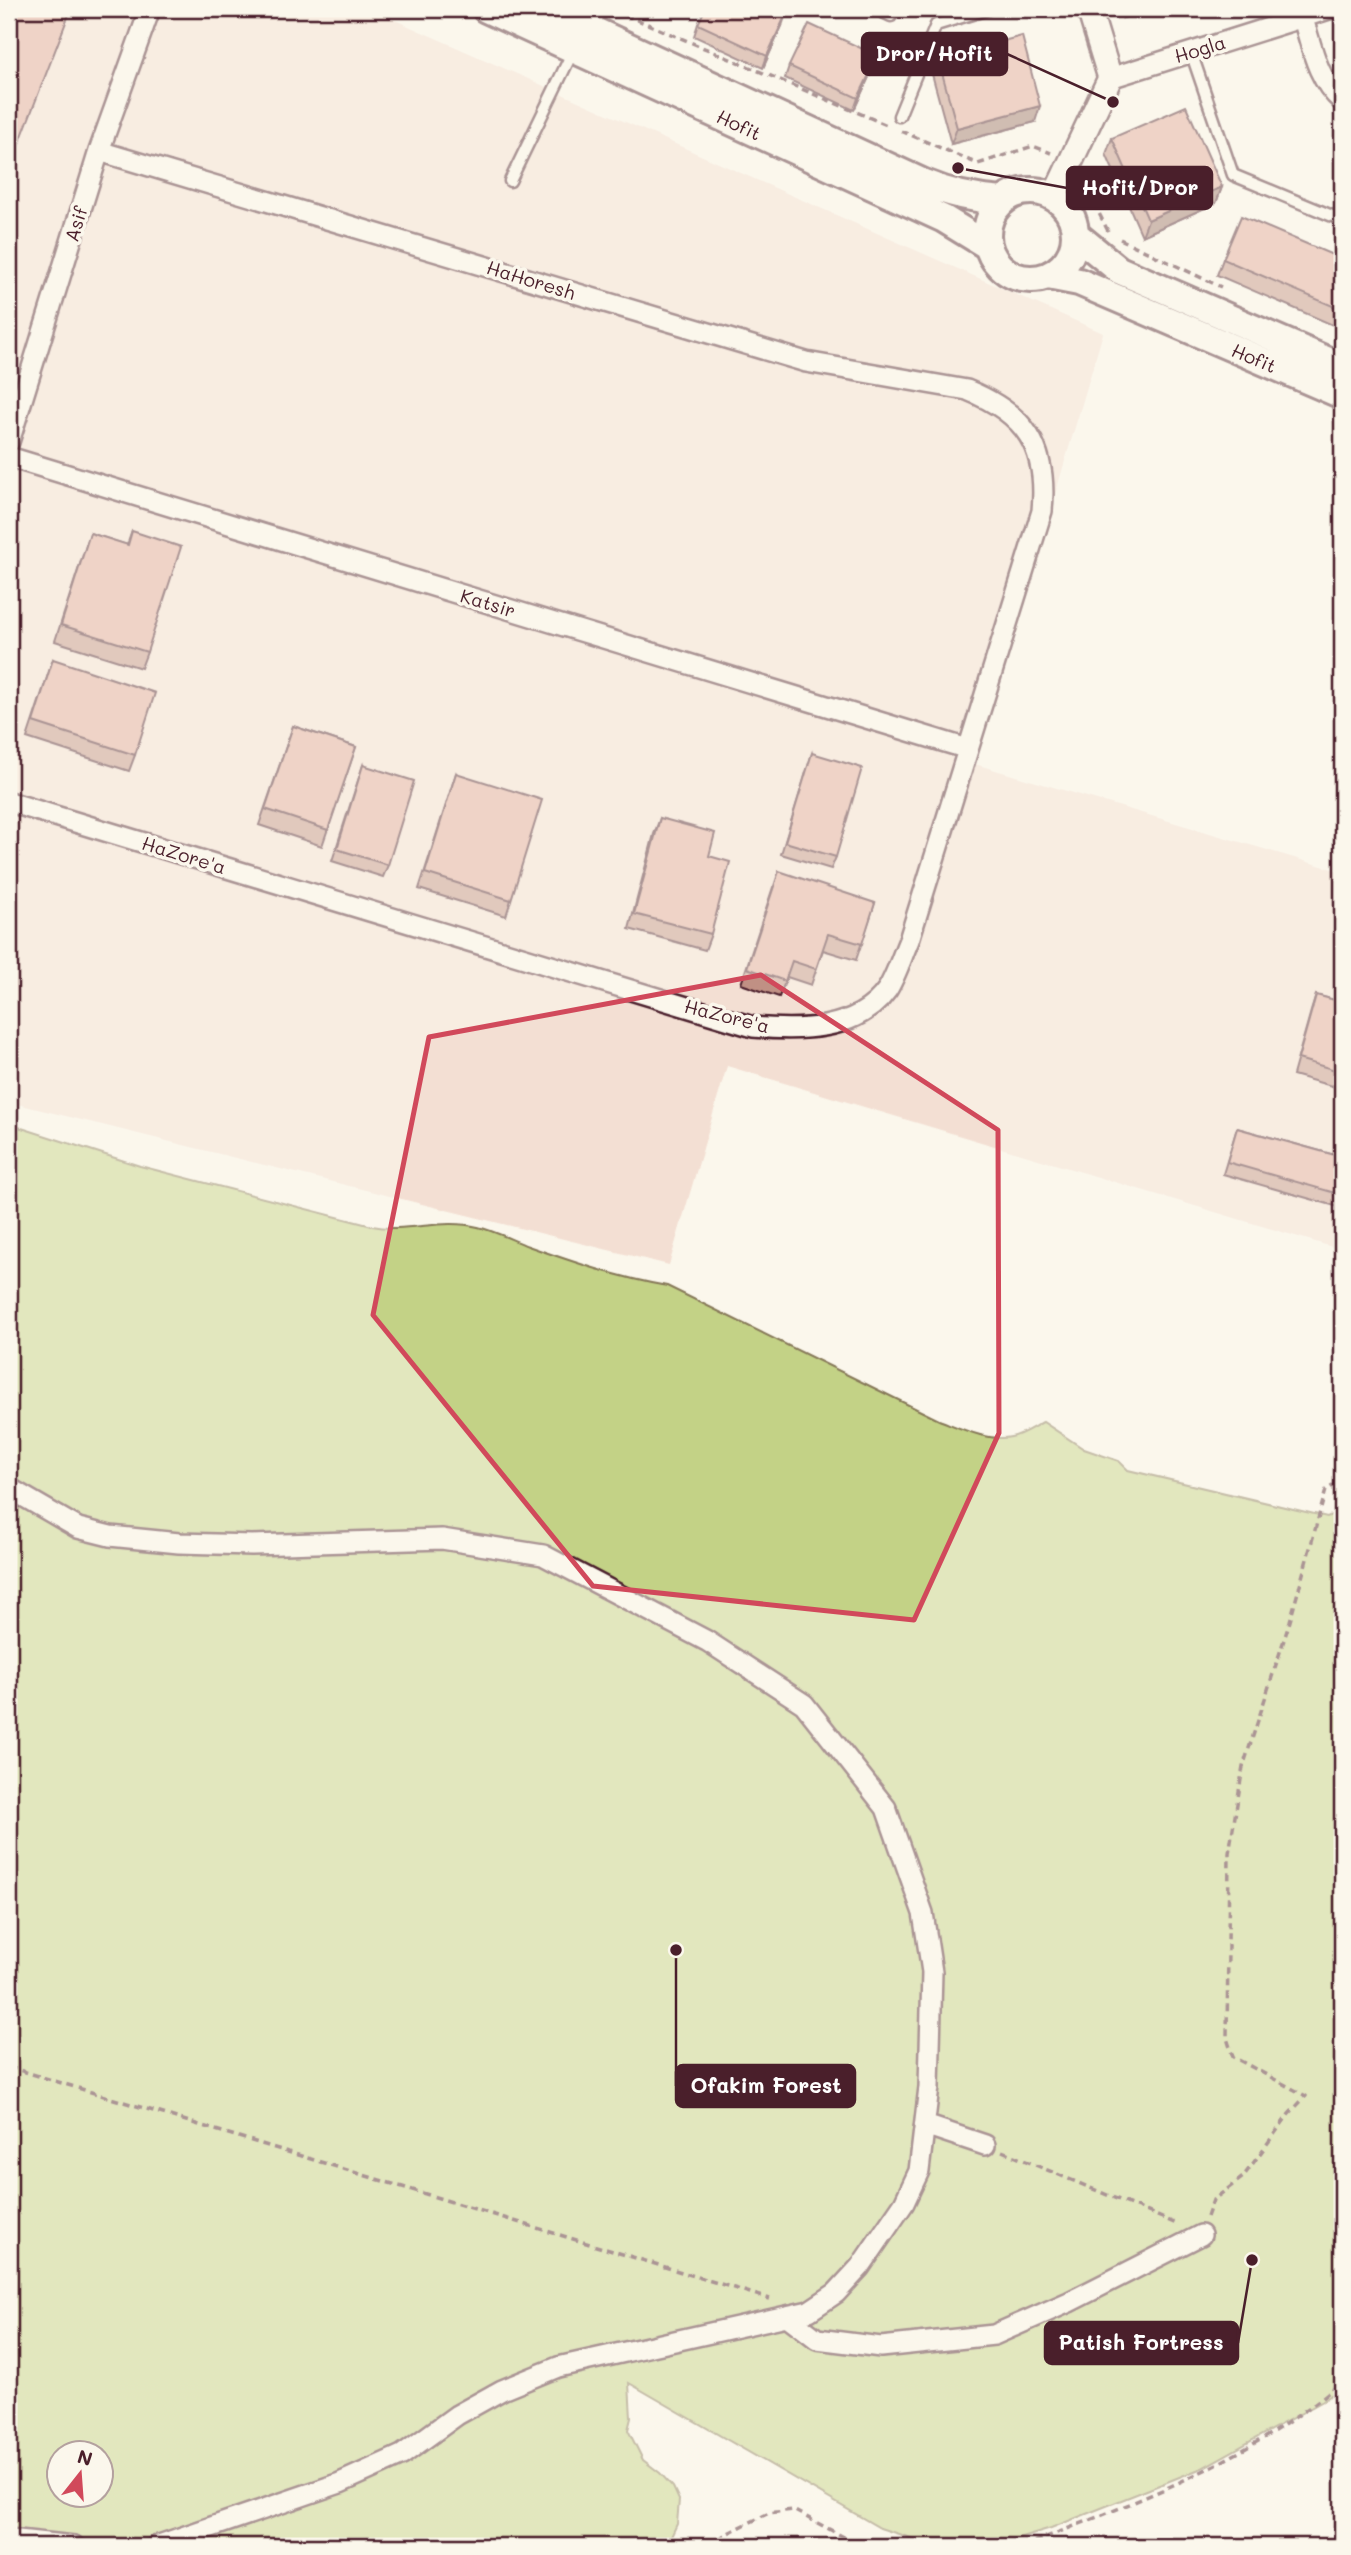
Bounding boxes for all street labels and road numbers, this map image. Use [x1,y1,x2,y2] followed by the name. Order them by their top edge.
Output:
[1171,29,1229,68] street label: Hogla
[713,103,766,146] street label: Hofit
[58,203,93,245] street label: Asif
[484,254,579,305] street label: HaHoresh
[1228,337,1280,378] street label: Hofit
[458,582,519,623] street label: Katsir
[139,830,229,879] street label: HaZore'a
[682,993,772,1038] street label: HaZore'a

